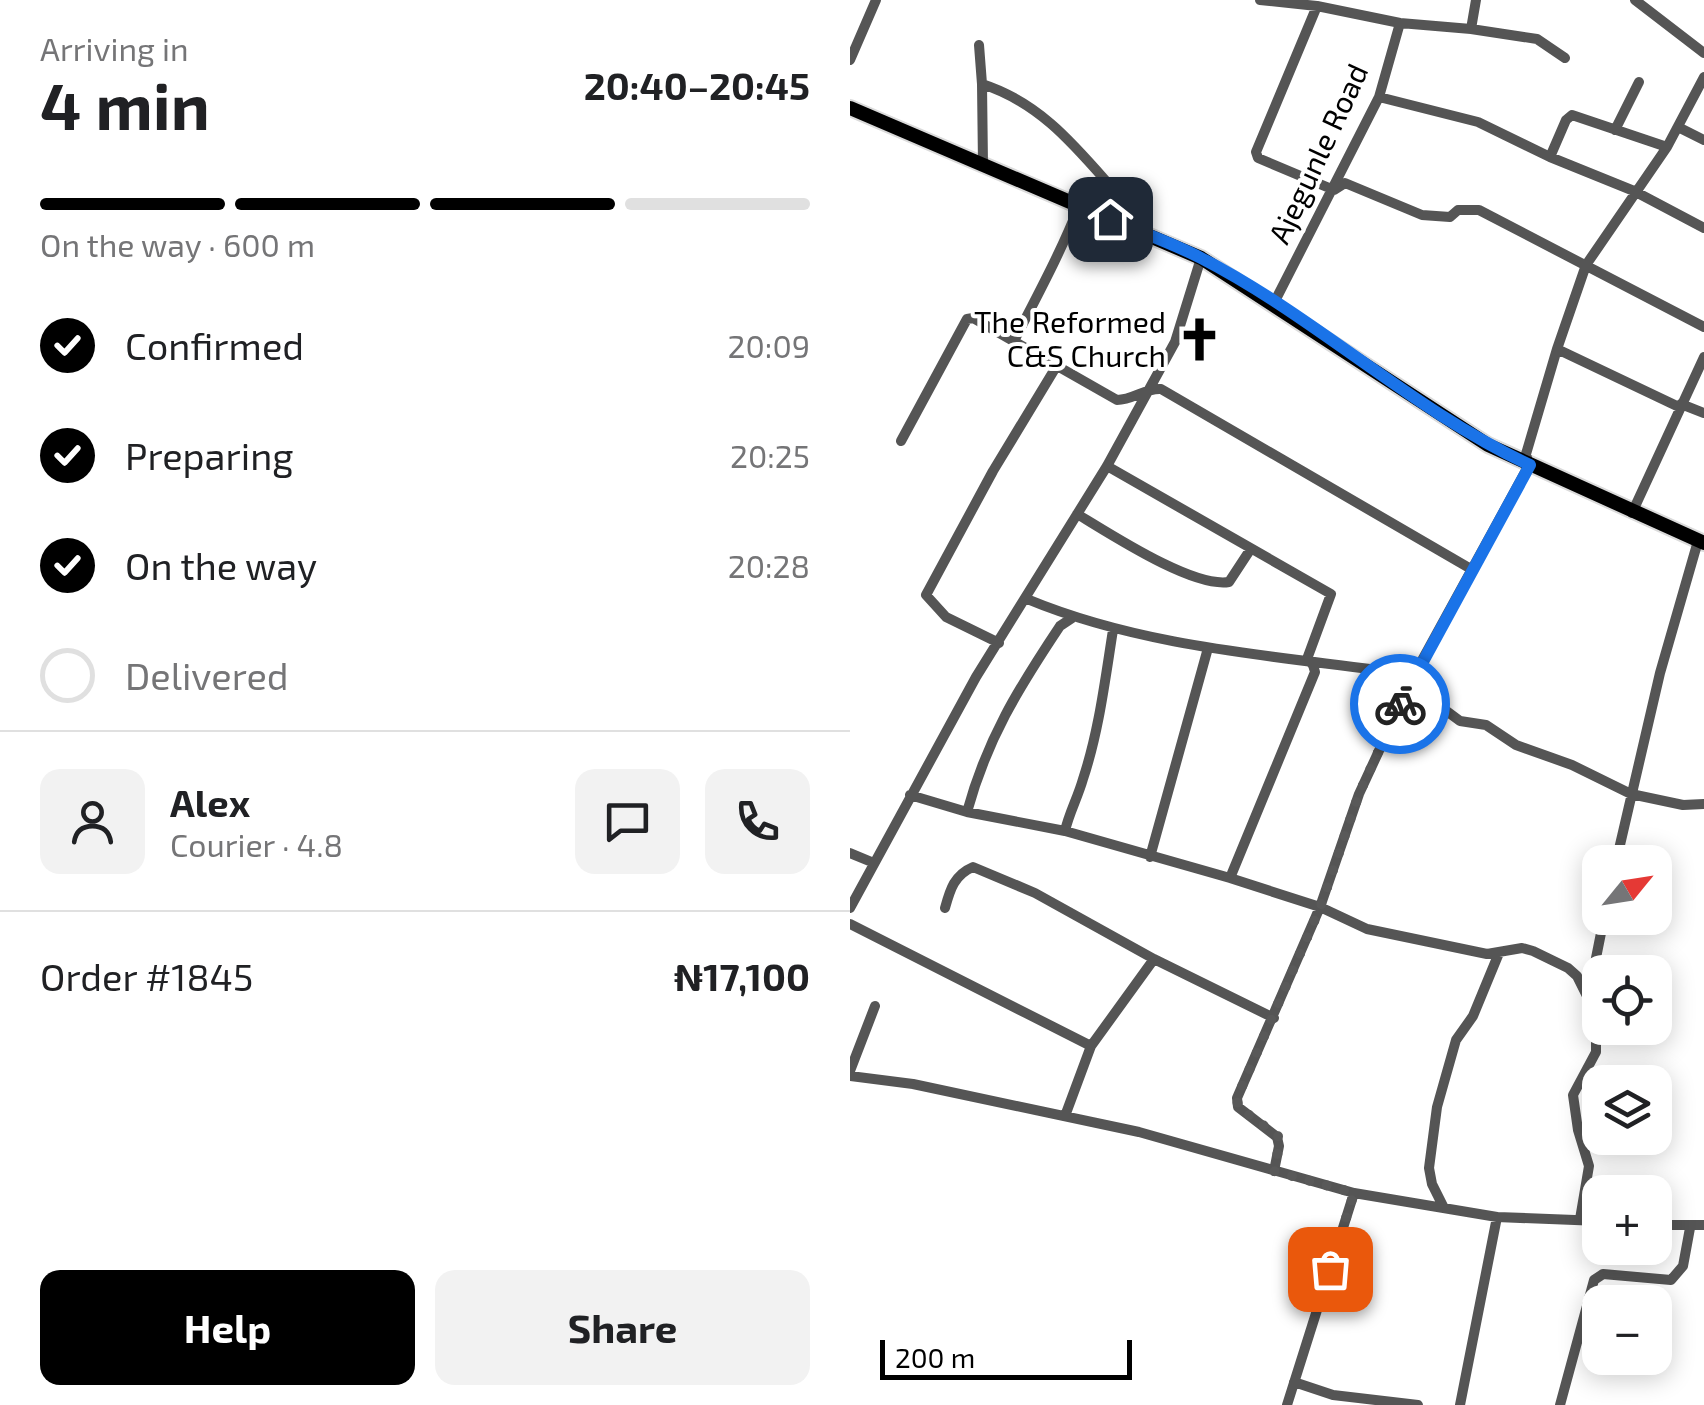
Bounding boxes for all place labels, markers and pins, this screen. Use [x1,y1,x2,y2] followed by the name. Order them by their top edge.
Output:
[1068,177,1153,262] pin
[974,303,1166,373] place label: The Reformed C&S Church
[1175,316,1223,364] church icon: The Reformed C&S Church
[1288,1227,1373,1312] pin

